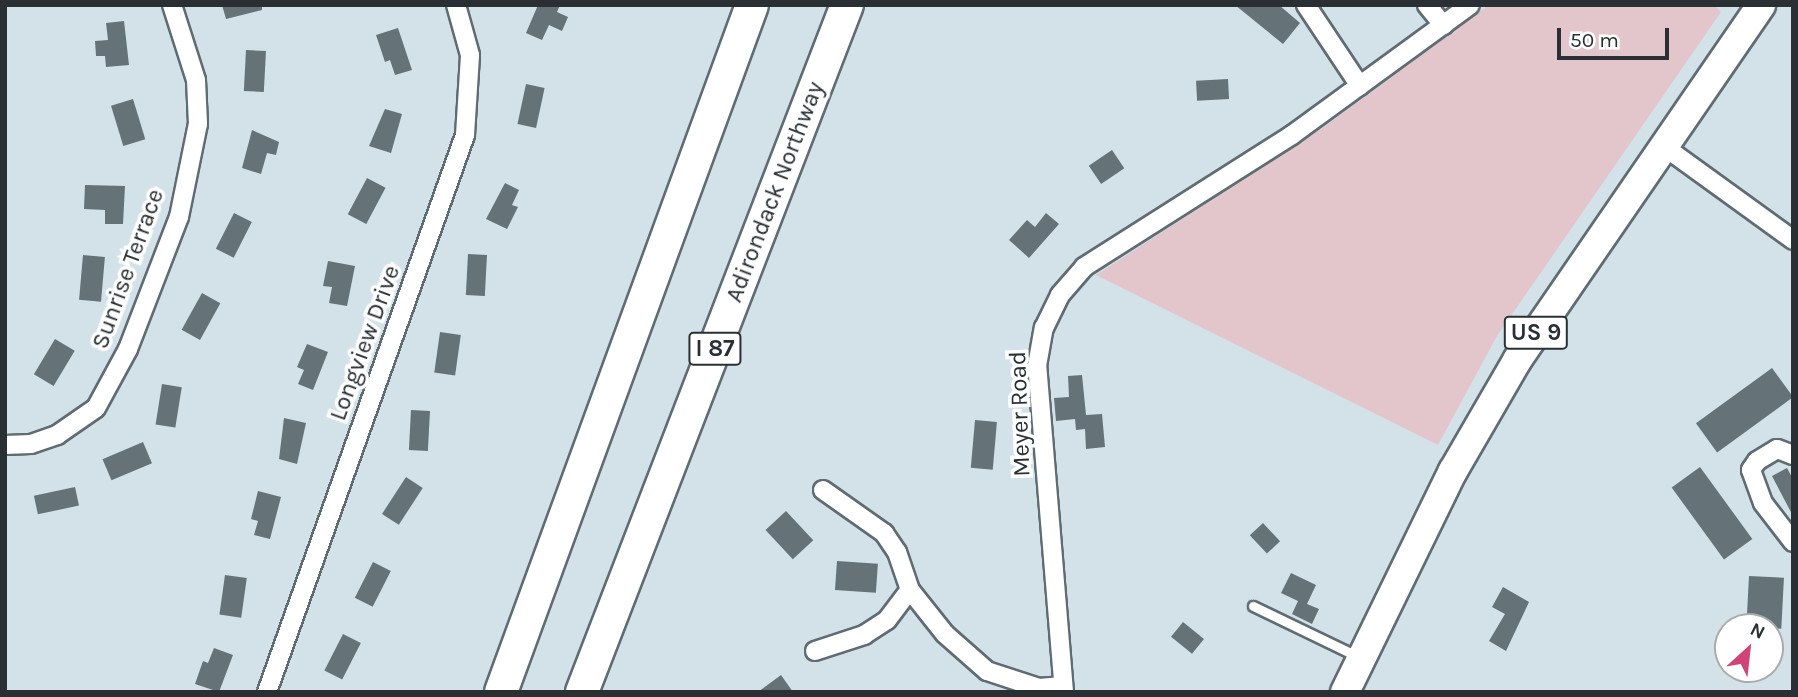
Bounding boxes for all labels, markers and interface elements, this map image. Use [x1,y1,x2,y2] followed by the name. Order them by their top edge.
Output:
[1560,14,1672,58] scale bar
[1570,28,1619,52] text: 50 m
[720,78,830,306] street label: Adirondack Northway
[86,185,170,353] street label: Sunrise Terrace
[324,261,406,425] street label: Longview Drive
[1503,314,1569,352] road number: US 9
[687,330,743,368] road number: I 87
[1003,351,1037,477] street label: Meyer Road
[1714,613,1784,683] north arrow
[1747,618,1769,644] text: N

